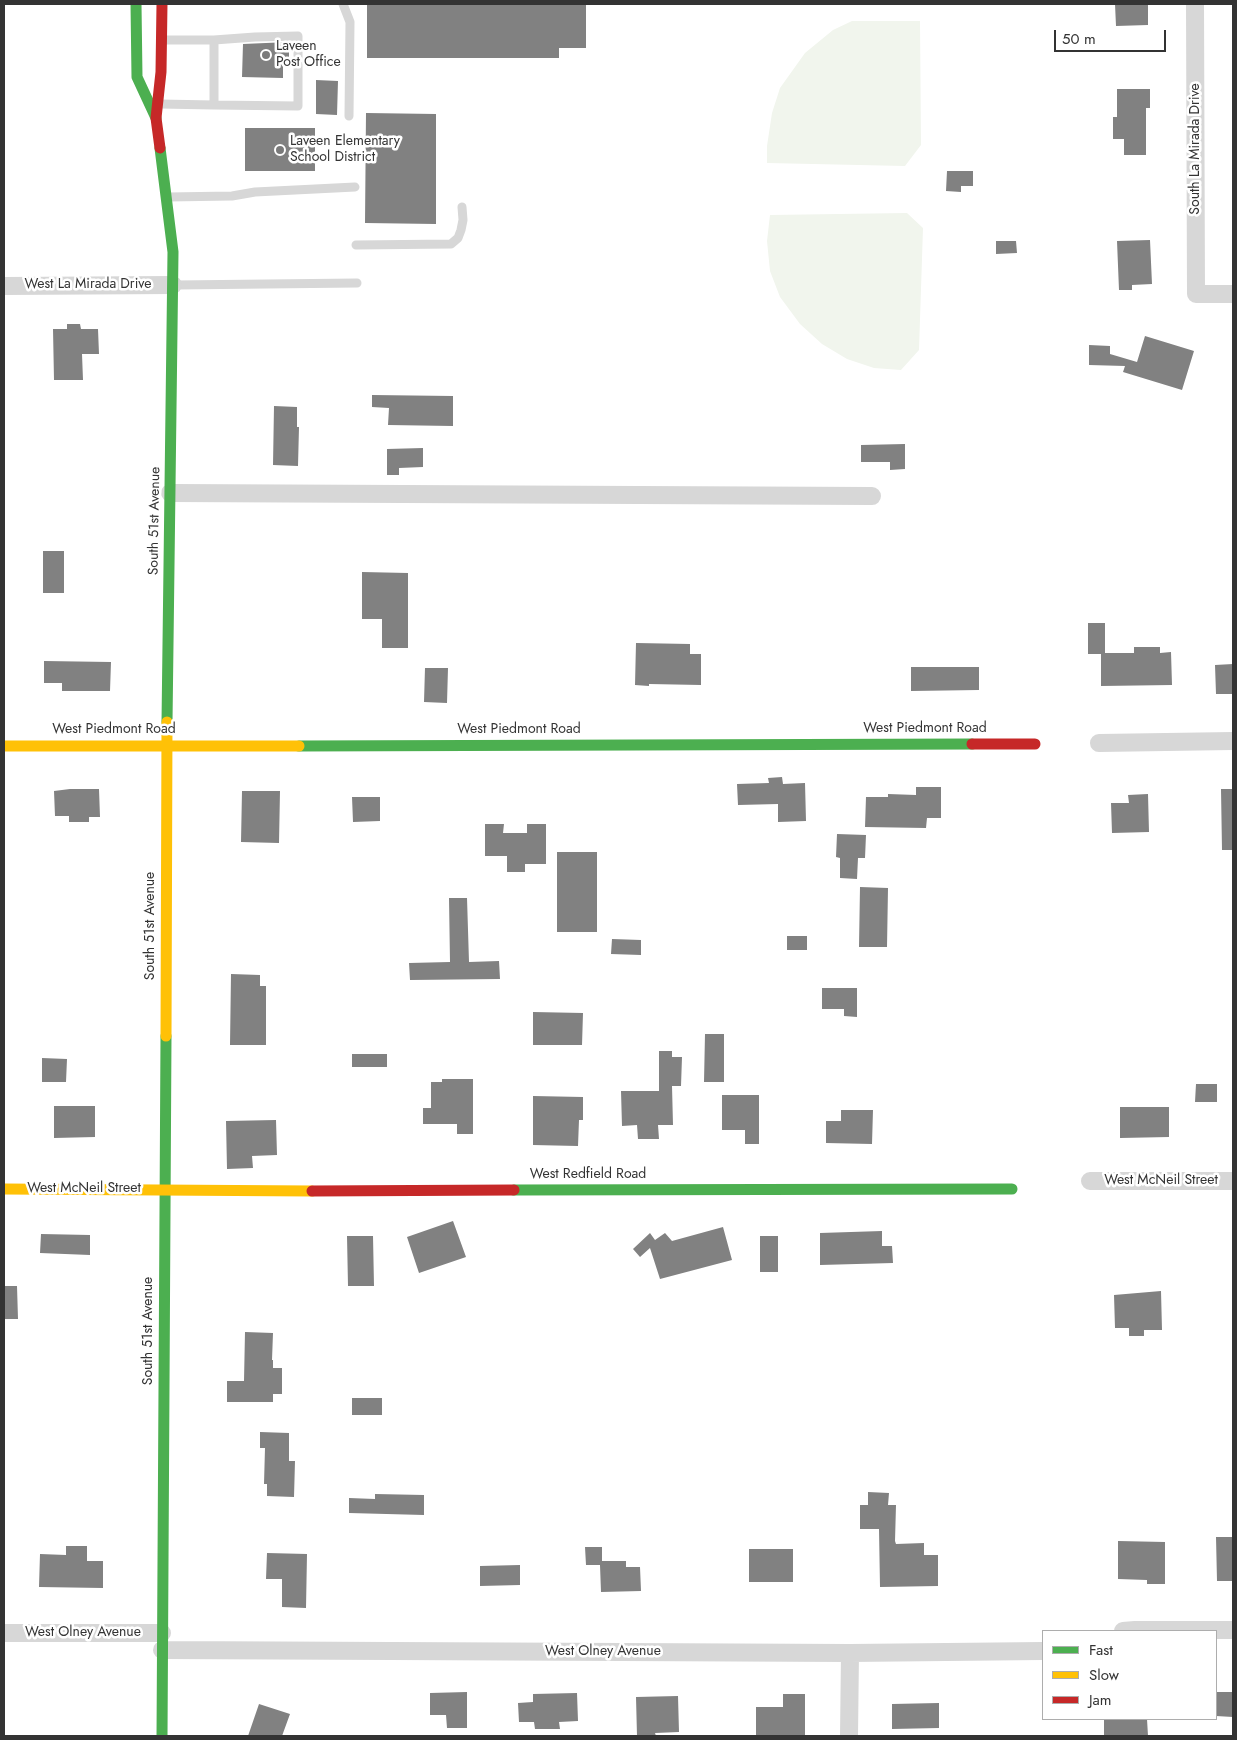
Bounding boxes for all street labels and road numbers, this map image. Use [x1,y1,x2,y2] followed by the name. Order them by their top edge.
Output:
[1188,83,1204,215] street label: South La Mirada Drive
[25,277,151,293] street label: West La Mirada Drive
[146,467,164,575] street label: South 51st Avenue
[863,721,987,737] street label: West Piedmont Road
[52,722,176,738] street label: West Piedmont Road
[457,722,581,738] street label: West Piedmont Road
[143,872,159,980] street label: South 51st Avenue
[530,1167,646,1183] street label: West Redfield Road
[1104,1173,1218,1189] street label: West McNeil Street
[27,1181,141,1197] street label: West McNeil Street
[141,1277,157,1385] street label: South 51st Avenue
[25,1625,141,1641] street label: West Olney Avenue
[545,1644,661,1660] street label: West Olney Avenue

